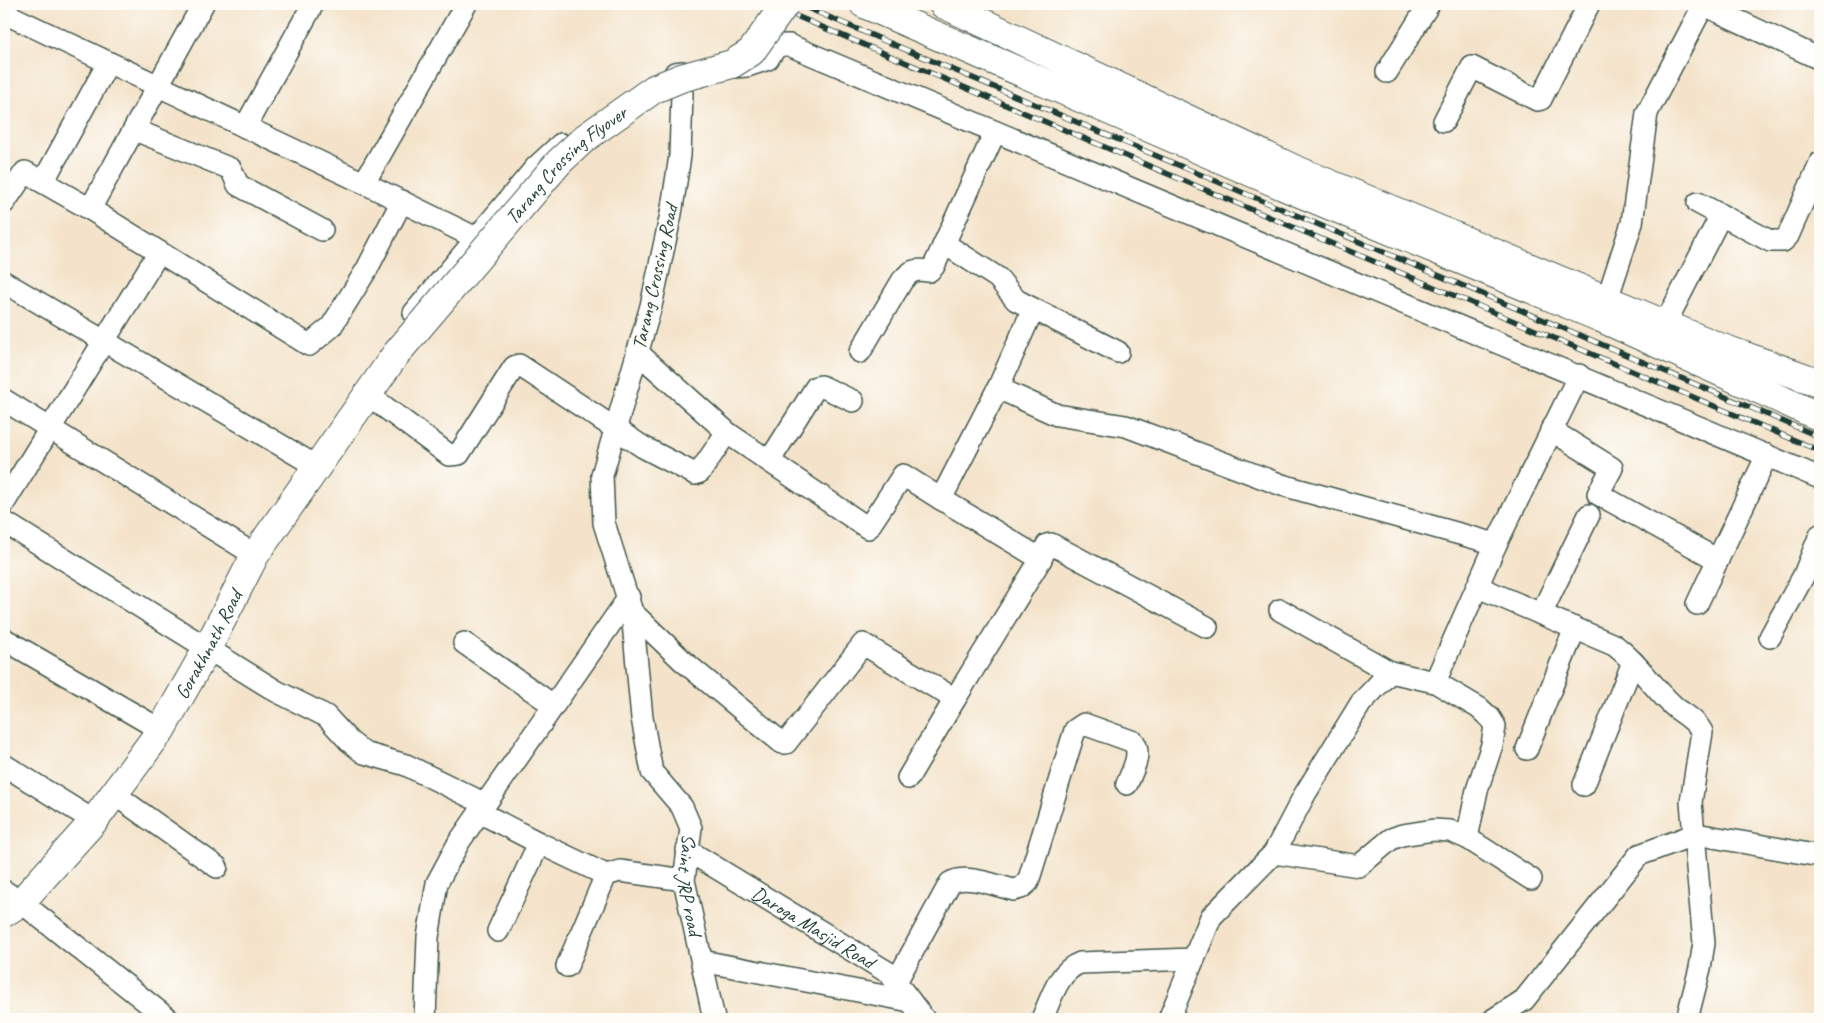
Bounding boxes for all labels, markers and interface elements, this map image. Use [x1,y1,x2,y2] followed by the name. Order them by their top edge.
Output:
[499,99,633,229] street label: Tarang Crossing Flyover
[626,199,685,352] street label: Tarang Crossing Road
[169,583,249,703] street label: Gorakhnath Road
[671,833,709,941] street label: Saint JRP road
[747,880,882,976] street label: Daroga Masjid Road

